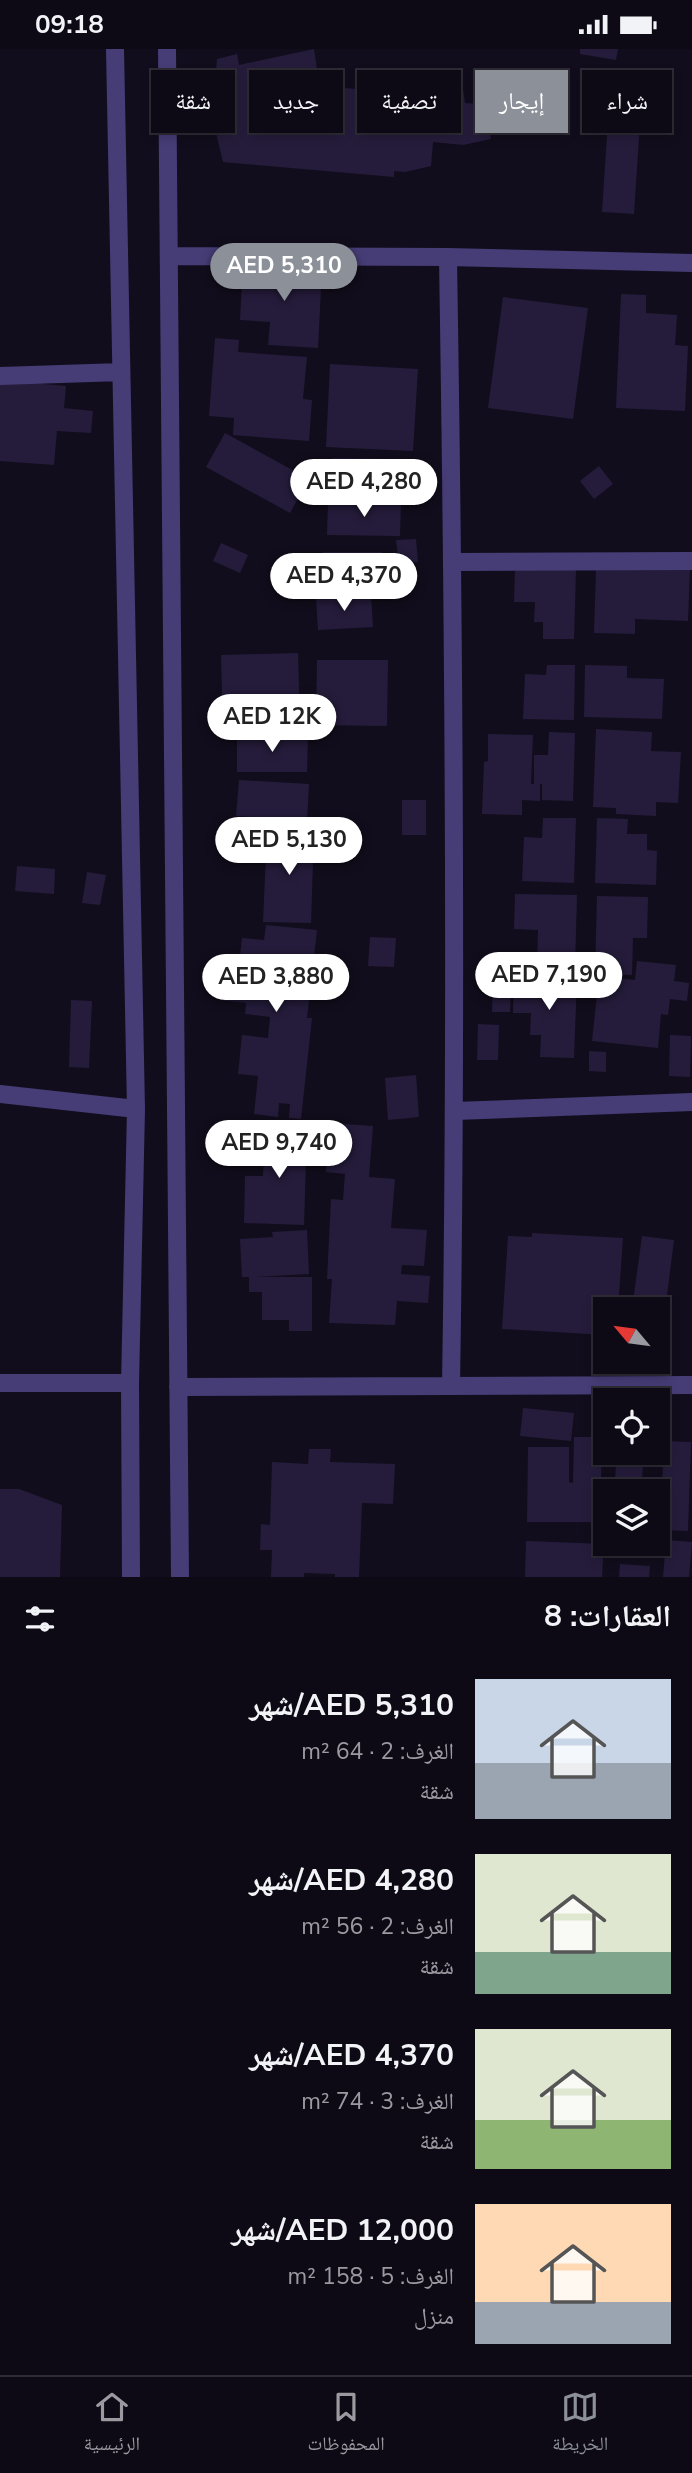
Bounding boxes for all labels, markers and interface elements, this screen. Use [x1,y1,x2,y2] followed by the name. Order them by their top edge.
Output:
[35,7,104,42] text: 09:18
[151,70,235,133] chip: شقة
[249,70,343,133] chip: جديد
[357,70,461,133] chip: تصفية
[475,70,568,133] chip: إيجار
[582,70,672,133] chip: شراء
[204,243,364,303] pin: AED 5,310
[226,250,342,281] text: AED 5,310
[284,459,444,519] pin: AED 4,280
[306,466,422,497] text: AED 4,280
[264,553,424,613] pin: AED 4,370
[286,560,402,591] text: AED 4,370
[207,695,337,754] pin: AED 12K
[223,701,321,732] text: AED 12K
[209,817,369,877] pin: AED 5,130
[231,824,347,855] text: AED 5,130
[469,953,629,1012] pin: AED 7,190
[196,955,356,1014] pin: AED 3,880
[491,959,607,990] text: AED 7,190
[218,961,334,992] text: AED 3,880
[199,1121,359,1180] pin: AED 9,740
[221,1127,337,1158] text: AED 9,740
[593,1297,670,1374] north arrow
[593,1297,670,1556] map controls
[593,1388,670,1465] button: locate
[593,1479,670,1556] button: layers
[544,1596,671,1637] text: العقارات: 8
[21,1600,59,1638] icon: filters
[249,1685,454,1726] text: AED 5,310/شهر
[531,1707,615,1791] icon: home
[301,1736,454,1767] text: الغرف: 2 · 64 m²
[420,1776,454,1807] text: شقة
[249,1860,454,1901] text: AED 4,280/شهر
[531,1882,615,1966] icon: home
[301,1911,454,1942] text: الغرف: 2 · 56 m²
[420,1951,454,1982] text: شقة
[249,2035,454,2076] text: AED 4,370/شهر
[531,2057,615,2141] icon: home
[301,2086,454,2117] text: الغرف: 3 · 74 m²
[420,2126,454,2157] text: شقة
[231,2210,454,2251] text: AED 12,000/شهر
[531,2232,615,2316] icon: home
[288,2261,454,2292] text: الغرف: 5 · 158 m²
[414,2301,454,2332] text: منزل
[84,2388,140,2462] tab: الرئيسية
[308,2388,385,2462] tab: المحفوظات
[552,2388,608,2462] tab: الخريطة

